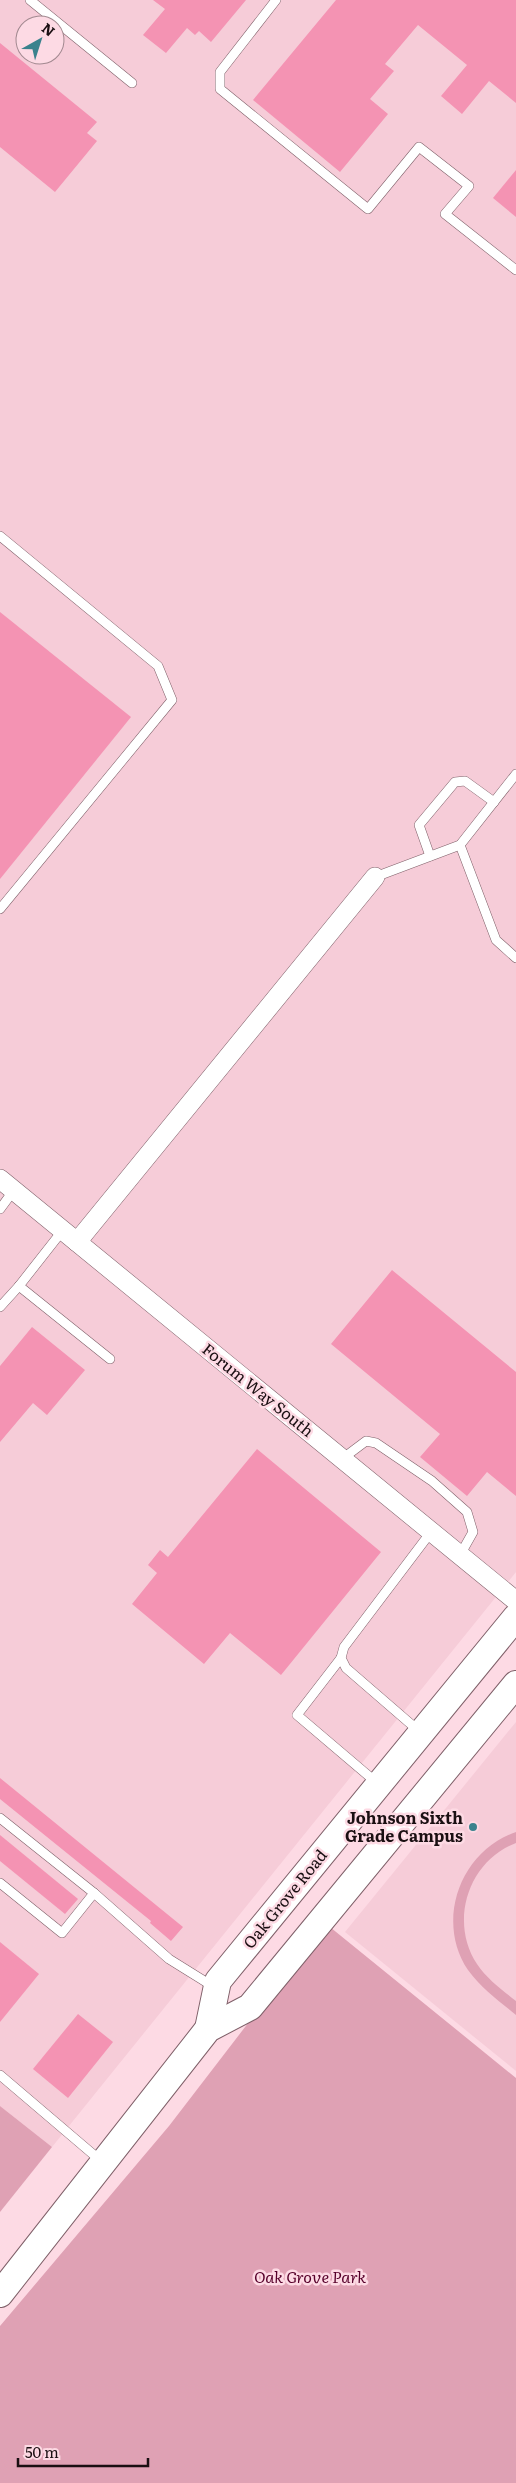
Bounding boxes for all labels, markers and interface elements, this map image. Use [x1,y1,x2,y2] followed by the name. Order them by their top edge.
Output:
[15,15,65,65] north arrow
[38,18,60,41] text: N
[198,1337,320,1442] street label: Forum Way South
[345,1805,463,1847] place label: Johnson Sixth Grade Campus
[467,1821,479,1833] marker: Johnson Sixth Grade Campus
[237,1843,332,1953] street label: Oak Grove Road
[254,2264,366,2288] park label: Oak Grove Park
[18,2436,148,2468] scale bar
[25,2440,59,2463] text: 50 m

